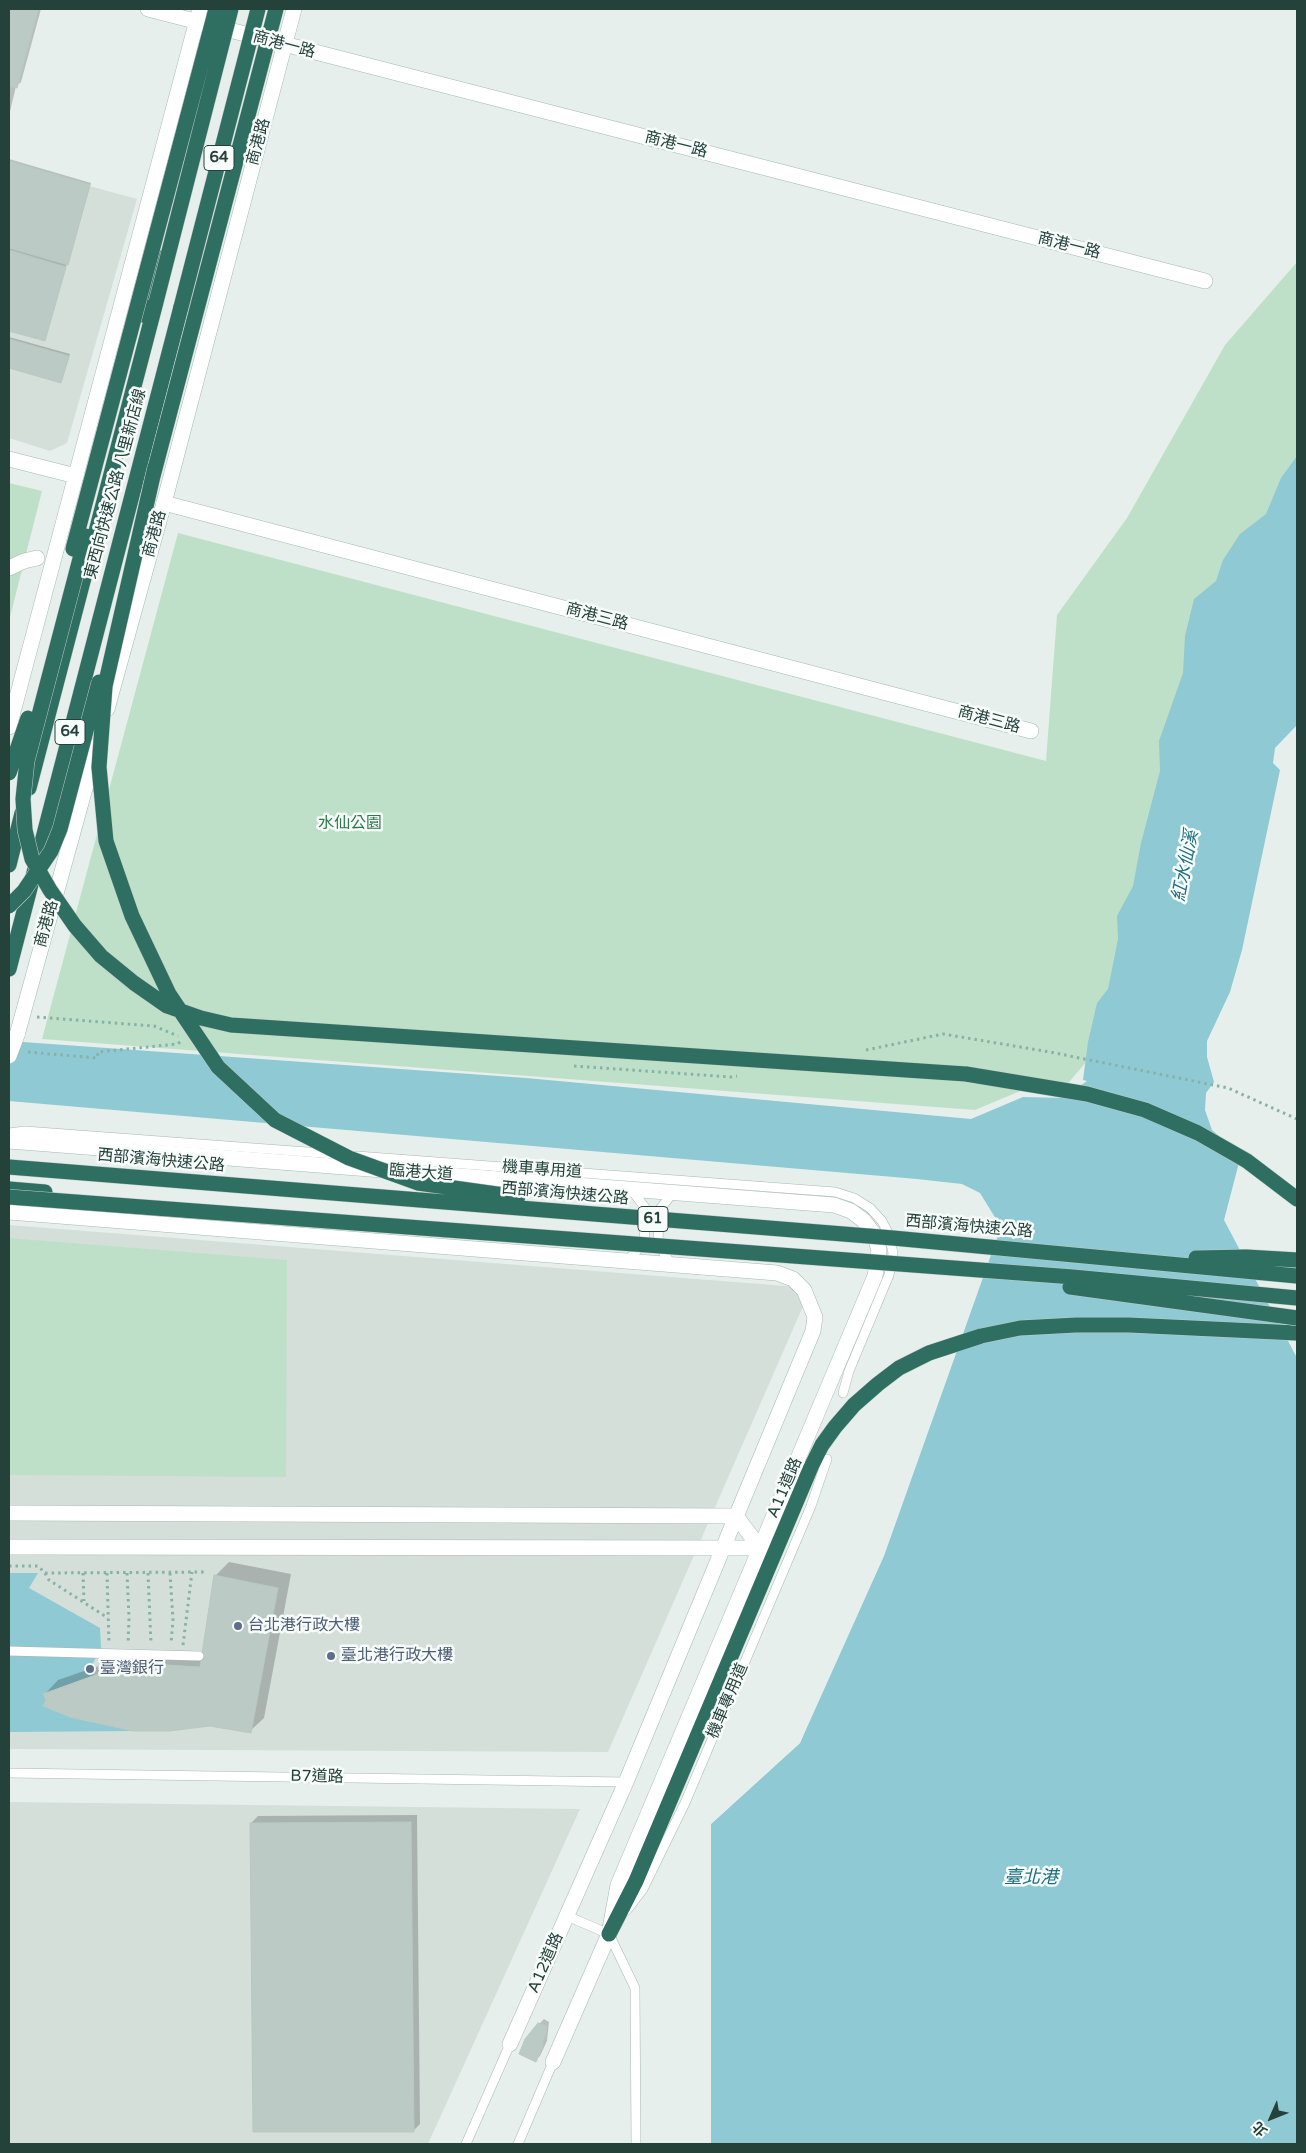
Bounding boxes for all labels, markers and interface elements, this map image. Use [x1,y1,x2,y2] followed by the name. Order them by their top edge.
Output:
[251,27,317,63] street label: 商港一路
[244,116,274,168] street label: 商港路
[643,128,709,162] street label: 商港一路
[204,146,234,170] road number: 64
[1036,229,1102,263] street label: 商港一路
[81,387,151,581] street label: 東西向快速公路 八里新店線
[140,508,170,560] street label: 商港路
[564,599,630,635] street label: 商港三路
[956,702,1022,738] street label: 商港三路
[55,720,85,744] road number: 64
[318,814,382,834] park label: 水仙公園
[1169,829,1203,903] water label: 紅水仙溪
[32,898,62,950] street label: 商港路
[96,1146,226,1176] street label: 西部濱海快速公路
[501,1158,583,1182] street label: 機車專用道
[388,1161,454,1185] street label: 臨港大道
[500,1179,630,1209] street label: 西部濱海快速公路
[638,1206,668,1232] road number: 61
[904,1212,1034,1242] street label: 西部濱海快速公路
[764,1455,806,1521] street label: A11道路
[248,1616,360,1636] place label: 台北港行政大樓
[232,1620,244,1632] marker: 台北港行政大樓
[341,1646,453,1666] place label: 臺北港行政大樓
[325,1650,337,1662] marker: 臺北港行政大樓
[100,1659,164,1679] place label: 臺灣銀行
[704,1660,752,1742] street label: 機車專用道
[84,1663,96,1675] marker: 臺灣銀行
[290,1767,344,1787] street label: B7道路
[1004,1867,1058,1889] water label: 臺北港
[524,1930,568,1996] street label: A12道路
[1246,2093,1296,2143] north arrow
[1249,2118,1271,2140] text: 北

